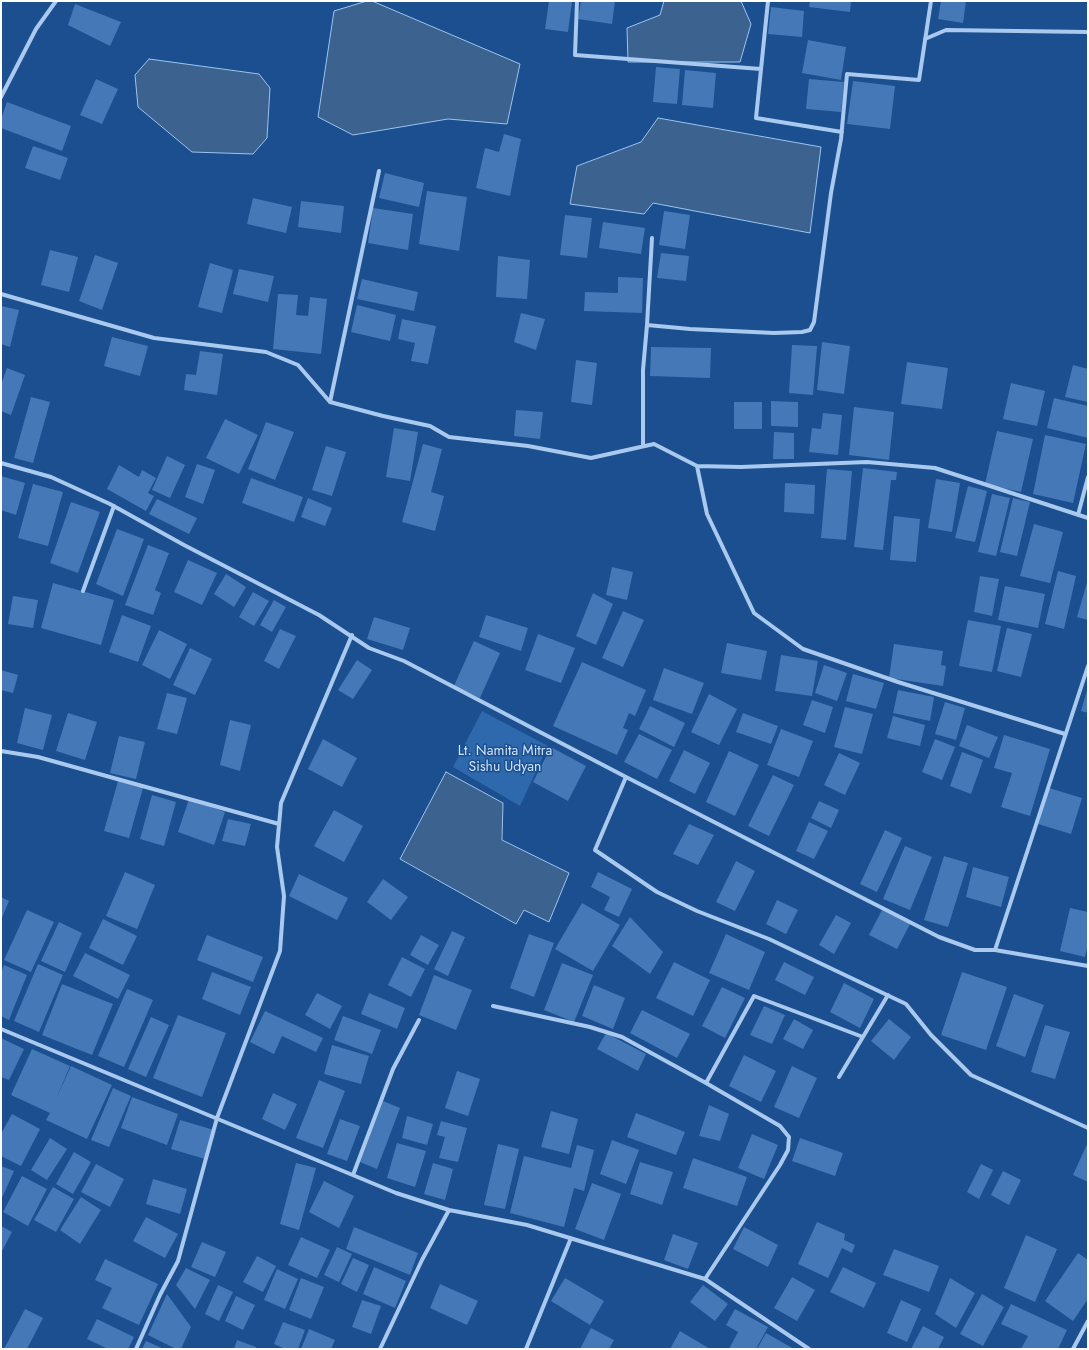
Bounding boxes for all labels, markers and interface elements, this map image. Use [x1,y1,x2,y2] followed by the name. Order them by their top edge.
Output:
[458,744,552,776] park label: Lt. Namita Mitra Sishu Udyan

